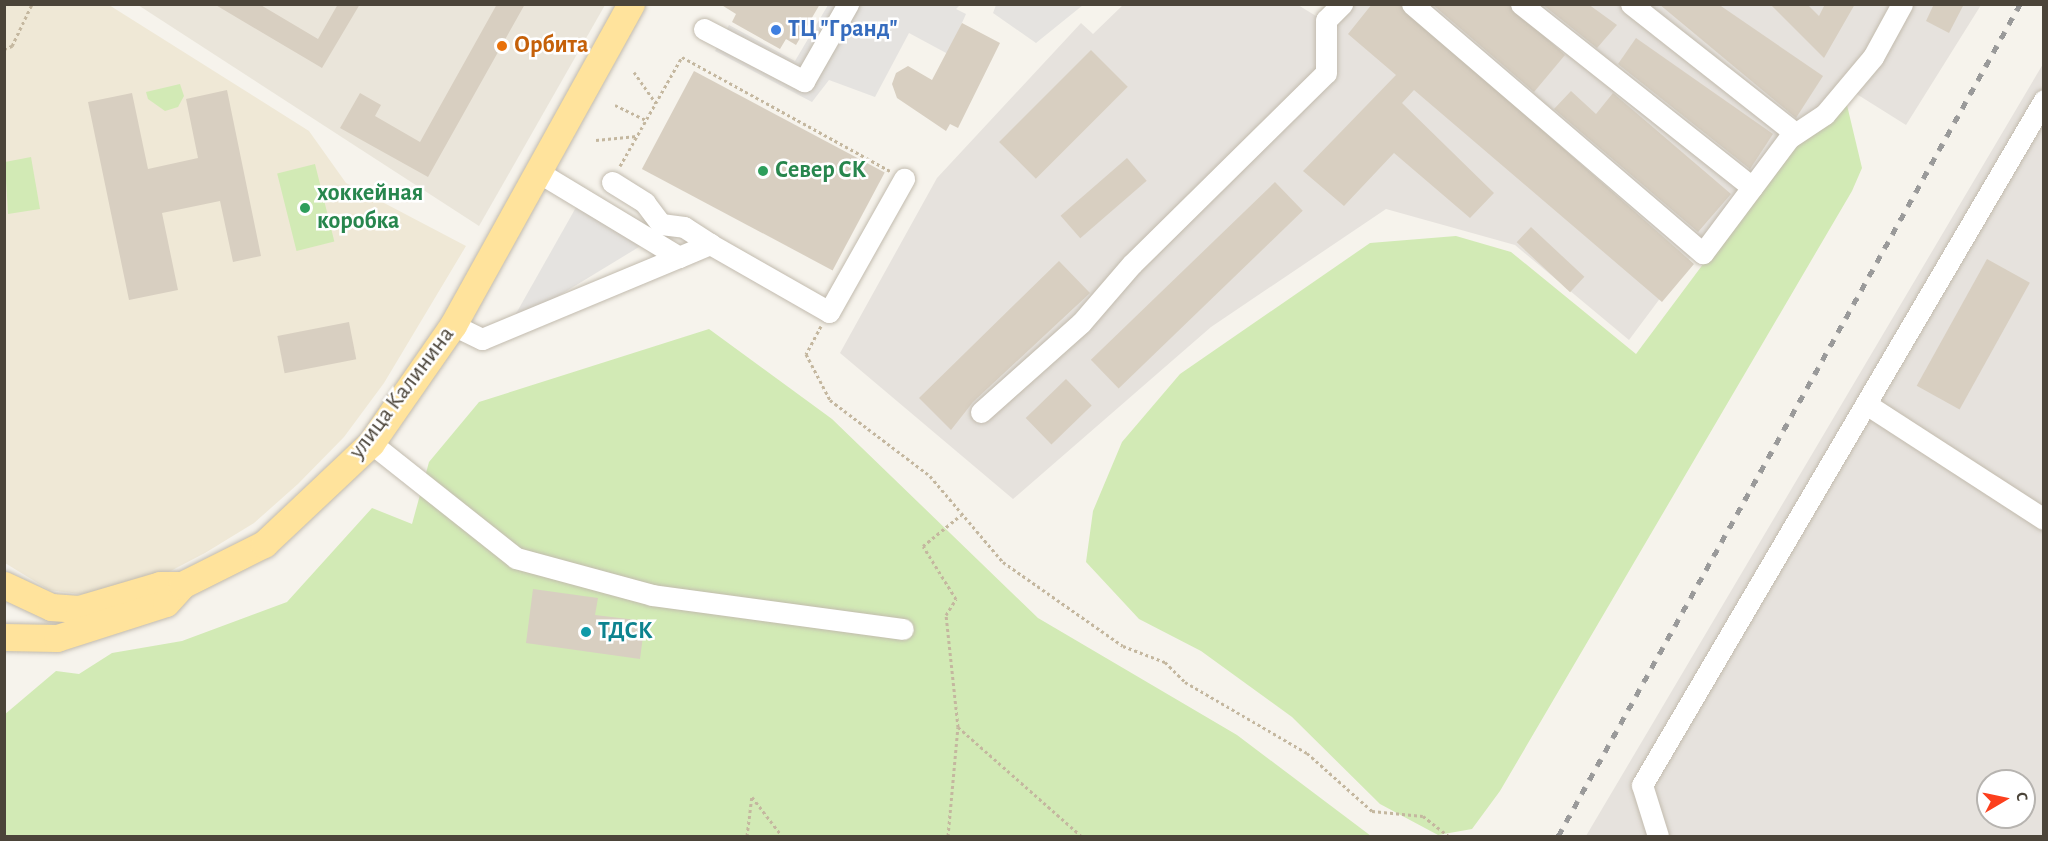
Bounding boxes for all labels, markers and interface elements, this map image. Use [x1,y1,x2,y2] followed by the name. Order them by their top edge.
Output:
[788,16,898,44] place label: ТЦ "Гранд"
[769,23,783,37] marker: ТЦ "Гранд"
[514,32,588,60] place label: Орбита
[495,39,509,53] marker: Орбита
[775,157,866,185] place label: Север СК
[756,164,770,178] marker: Север СК
[317,180,424,236] place label: хоккейная коробка
[298,201,312,215] marker: хоккейная коробка
[343,321,461,465] street label: улица Калинина
[598,618,653,646] place label: ТДСК
[579,625,593,639] marker: ТДСК
[1976,769,2036,829] north arrow
[2013,791,2030,802] text: С

